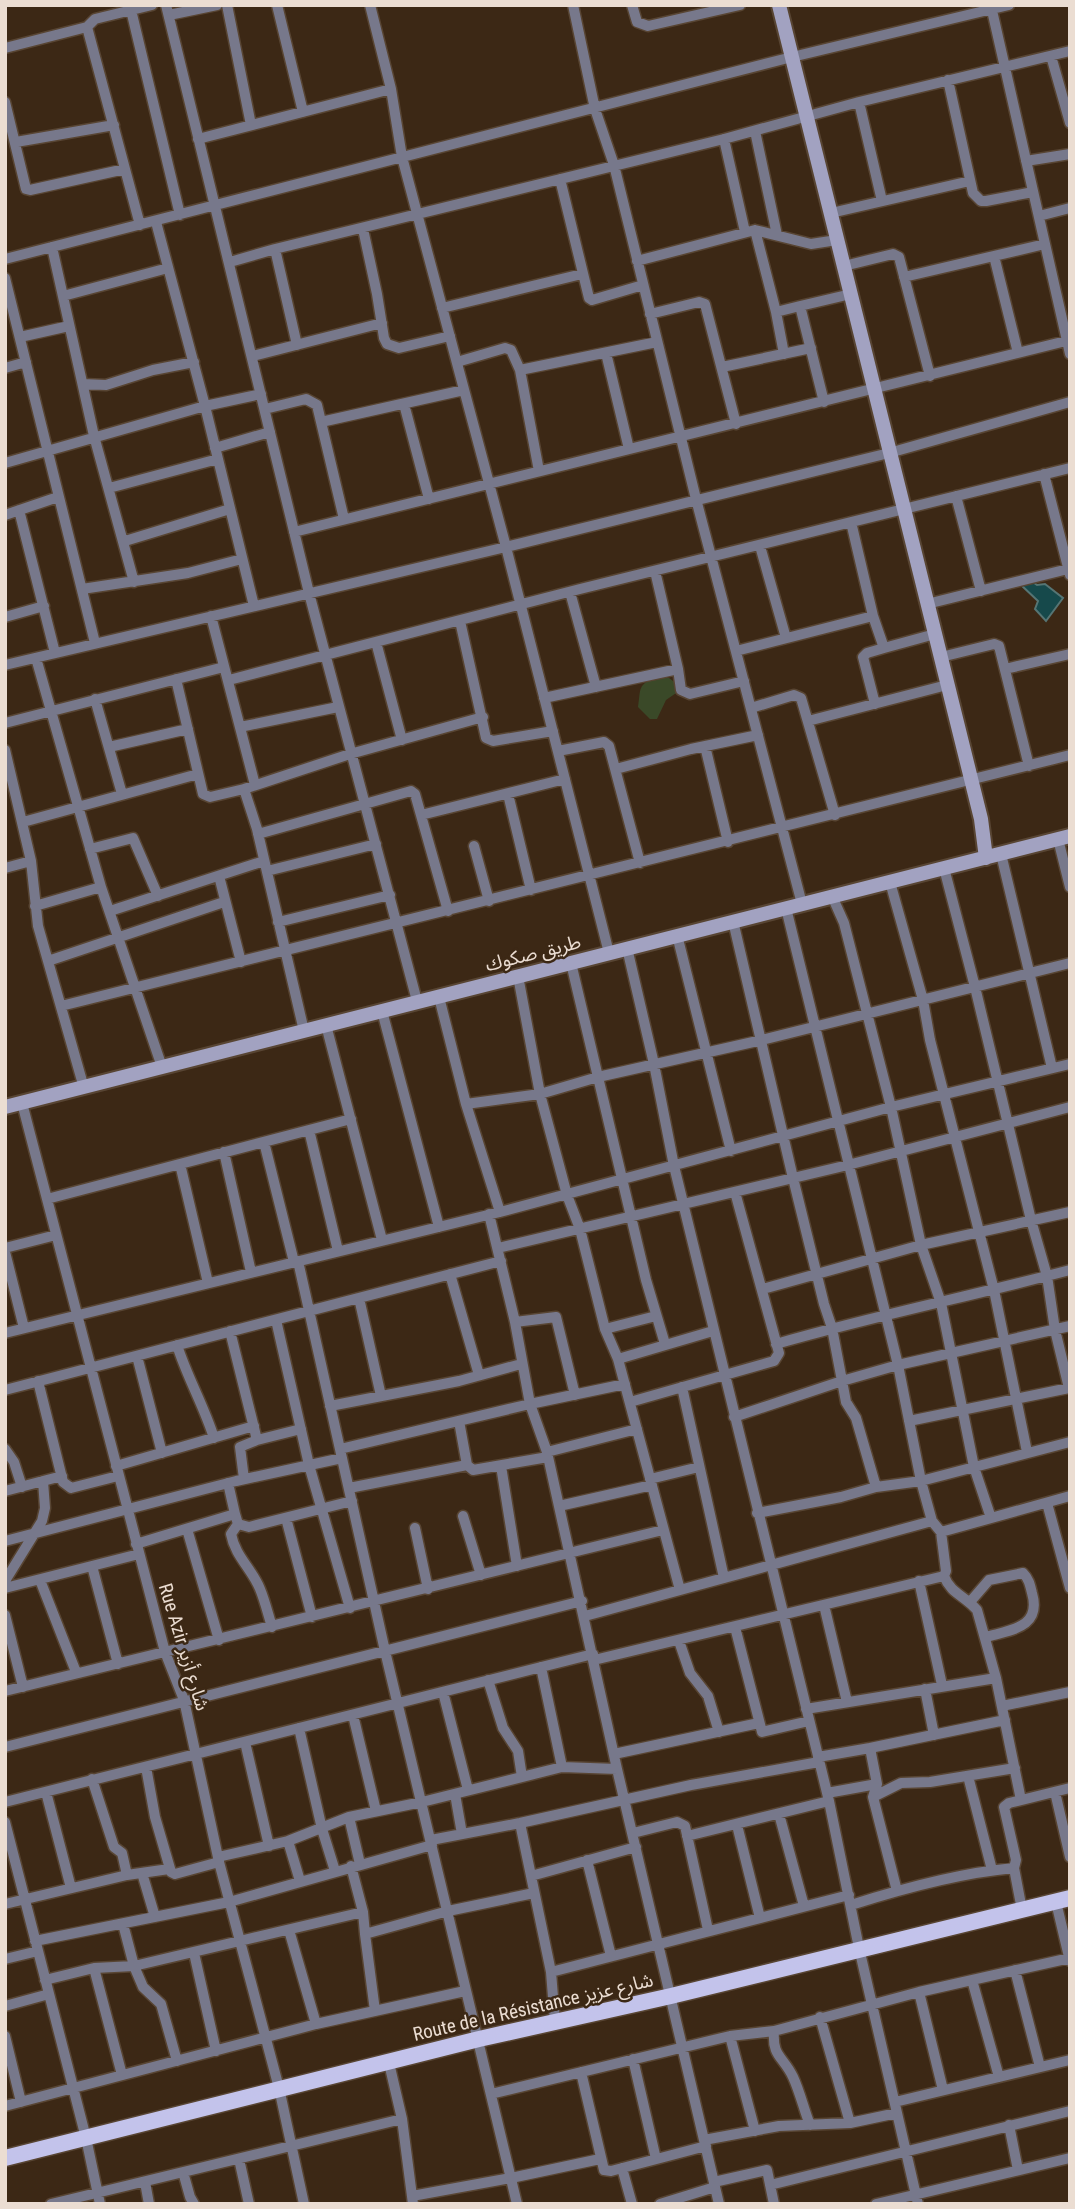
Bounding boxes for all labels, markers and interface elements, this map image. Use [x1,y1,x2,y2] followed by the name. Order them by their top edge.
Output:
[483,930,583,976] street label: طريق صكوك
[152,1581,214,1714] street label: Rue Azir شارع أزير
[411,1968,656,2048] street label: Route de la Résistance شارع عزيز

